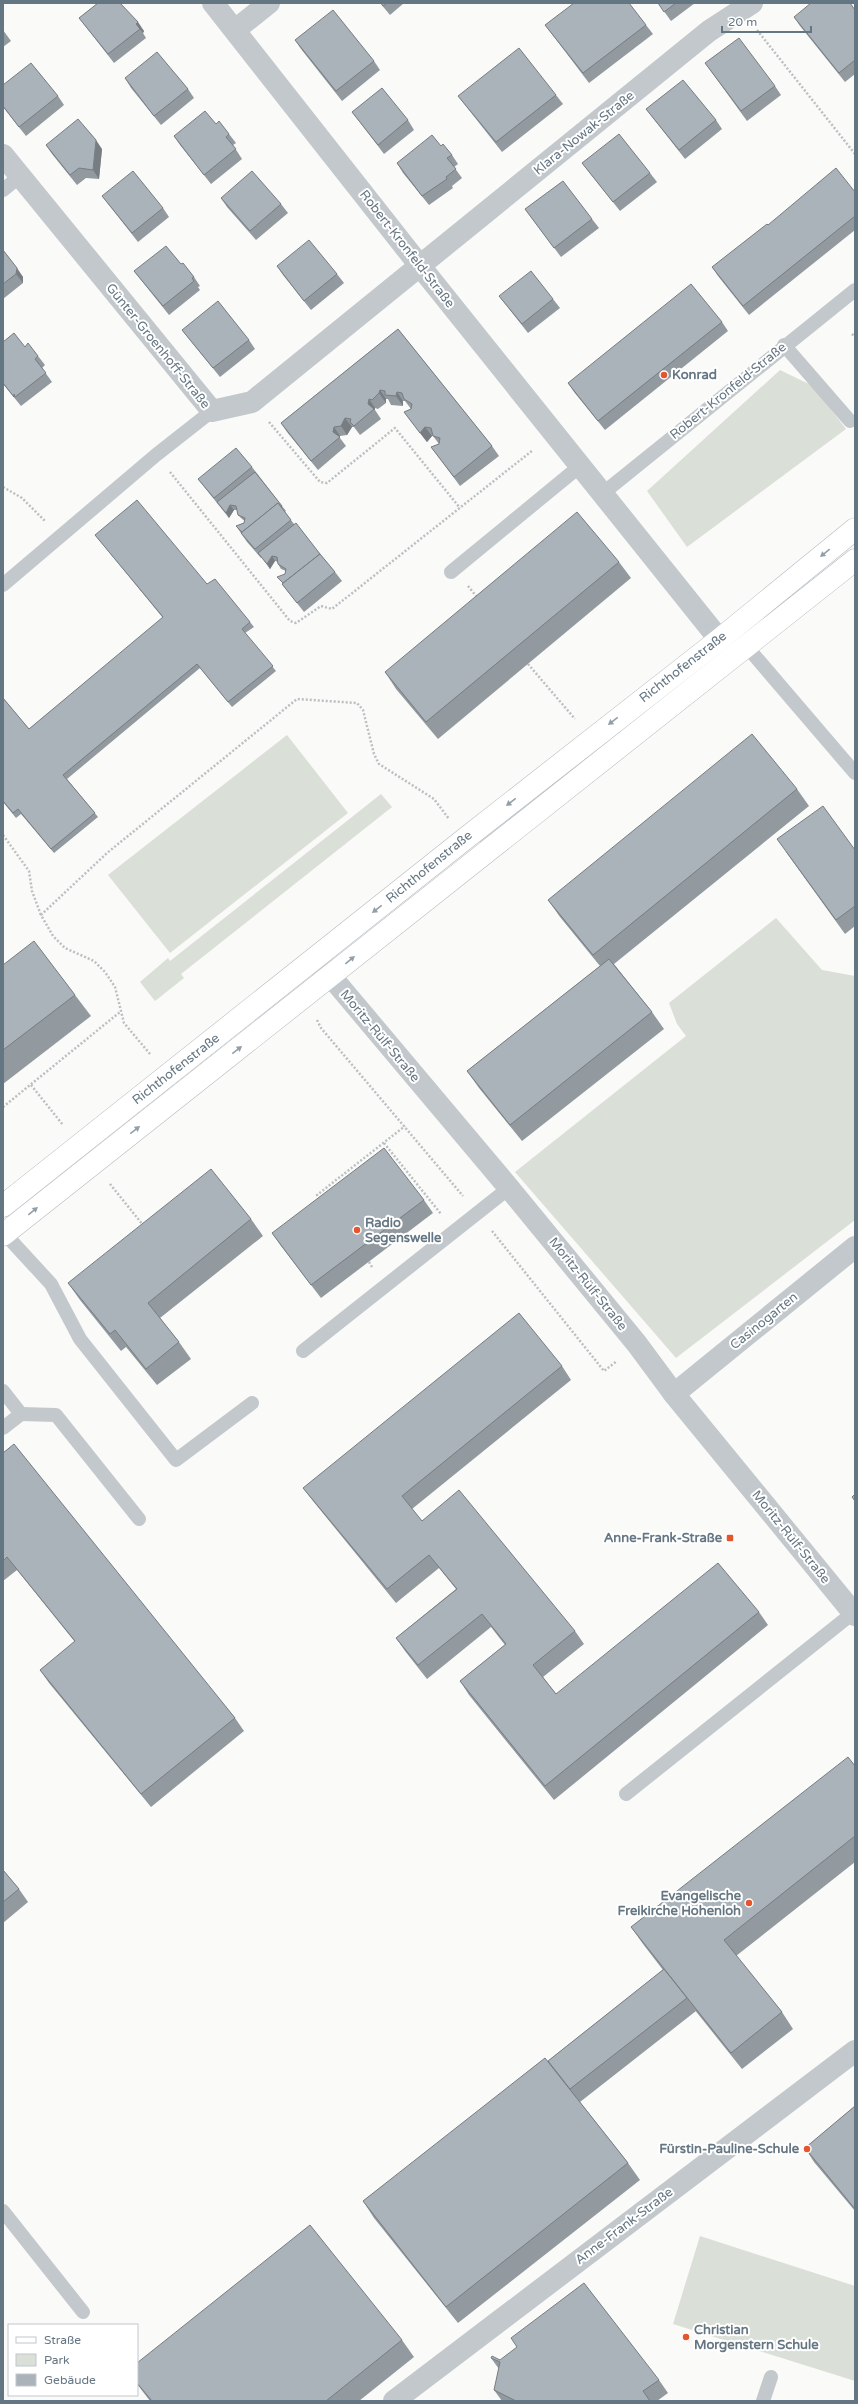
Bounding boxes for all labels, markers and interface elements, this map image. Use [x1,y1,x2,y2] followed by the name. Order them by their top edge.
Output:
[722,8,811,34] scale bar
[728,15,757,29] text: 20 m
[530,88,638,178] street label: Klara-Nowak-Straße
[356,187,458,311] street label: Robert-Kronfeld-Straße
[103,280,213,412] street label: Günter-Groenhoff-Straße
[667,339,789,443] street label: Robert-Kronfeld-Straße
[672,367,717,383] place label: Konrad
[659,370,669,380] marker: Konrad
[819,549,830,558] one-way arrow
[636,628,730,706] street label: Richthofenstraße
[608,717,619,726] one-way arrow
[506,797,517,806] one-way arrow
[383,827,475,907] street label: Richthofenstraße
[372,905,383,914] one-way arrow
[345,956,356,965] one-way arrow
[337,987,423,1085] street label: Moritz-Rülf-Straße
[129,1030,223,1108] street label: Richthofenstraße
[232,1045,243,1054] one-way arrow
[130,1126,141,1134] one-way arrow
[28,1207,39,1215] one-way arrow
[365,1215,442,1246] place label: Radio Segenswelle
[352,1225,362,1235] marker: Radio Segenswelle
[545,1234,631,1334] street label: Moritz-Rülf-Straße
[727,1289,801,1353] street label: Casinogarten
[748,1487,834,1587] street label: Moritz-Rülf-Straße
[604,1530,723,1546] place label: Anne-Frank-Straße
[725,1533,735,1543] marker: Anne-Frank-Straße
[618,1888,742,1919] place label: Evangelische Freikirche Hohenloh
[744,1898,754,1908] marker: Evangelische Freikirche Hohenloh
[659,2141,800,2157] place label: Fürstin-Pauline-Schule
[802,2144,812,2154] marker: Fürstin-Pauline-Schule
[572,2184,676,2268] street label: Anne-Frank-Straße
[694,2322,819,2353] place label: Christian Morgenstern Schule
[8,2324,138,2396] legend
[681,2332,691,2342] marker: Christian Morgenstern Schule
[44,2333,81,2347] text: Straße
[44,2353,70,2367] text: Park
[44,2373,96,2387] text: Gebäude

